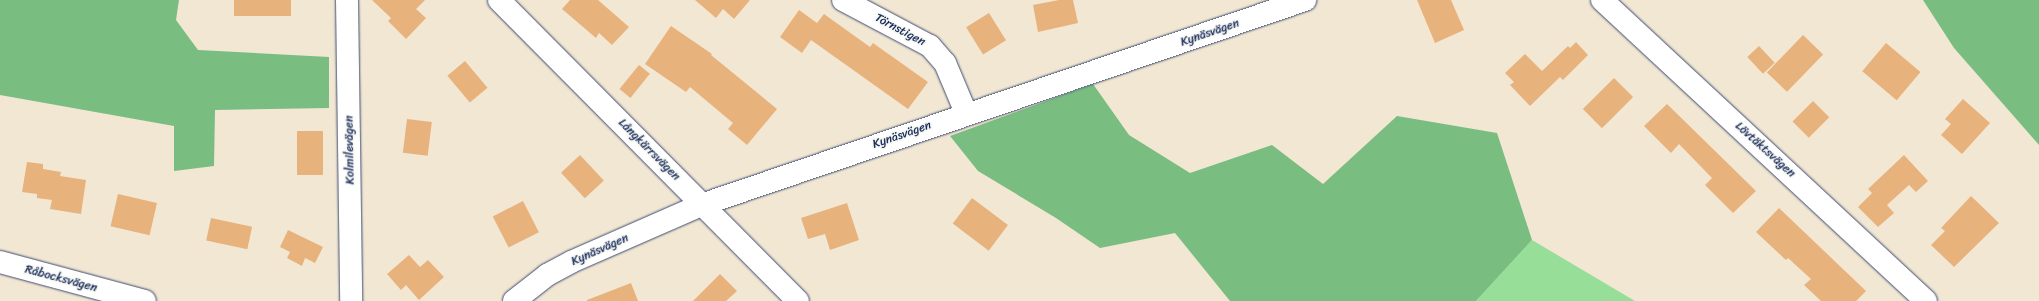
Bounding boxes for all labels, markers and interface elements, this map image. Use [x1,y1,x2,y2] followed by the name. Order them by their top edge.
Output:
[872,11,928,49] street label: Törnstigen
[1179,16,1241,50] street label: Kynäsvägen
[342,115,358,185] street label: Kolmilevägen
[615,116,683,184] street label: Långkärrsvägen
[871,118,933,152] street label: Kynäsvägen
[1732,119,1798,181] street label: Lövtäktsvägen
[569,231,631,269] street label: Kynäsvägen
[23,262,99,296] street label: Råbocksvägen

